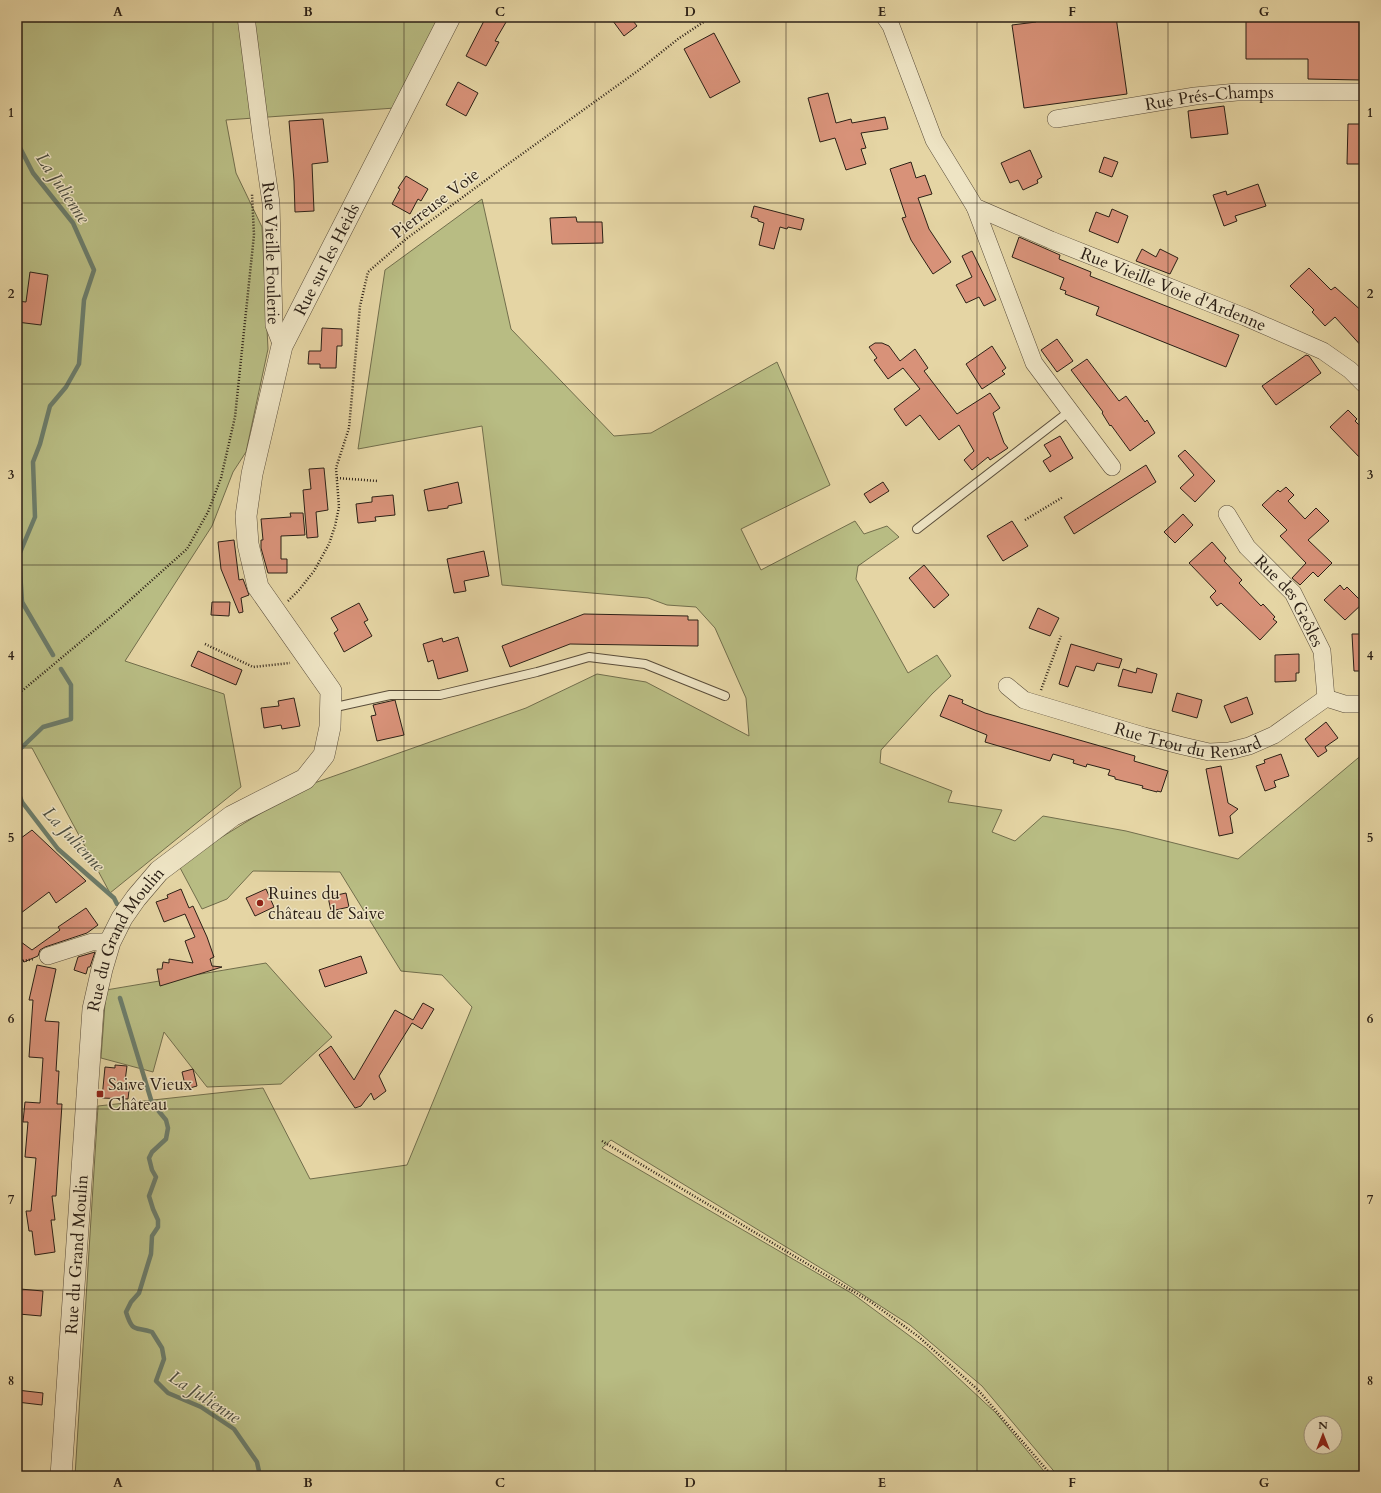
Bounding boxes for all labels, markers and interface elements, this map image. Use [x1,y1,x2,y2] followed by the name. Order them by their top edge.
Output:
[113,3,123,21] text: A
[303,3,313,21] text: B
[495,3,505,21] text: C
[684,3,696,21] text: D
[878,3,886,21] text: E
[1068,3,1076,21] text: F
[1259,3,1270,21] text: G
[1143,81,1274,116] street label: Rue Prés-Champs
[8,104,14,122] text: 1
[1367,104,1373,122] text: 1
[30,148,96,230] water label: La Julienne
[387,163,484,244] street label: Pierreuse Voie
[256,180,285,325] street label: Rue Vieille Foulerie
[288,199,365,320] street label: Rue sur les Heids
[1077,242,1270,337] street label: Rue Vieille Voie d'Ardenne
[8,285,15,303] text: 2
[1367,285,1374,303] text: 2
[8,466,15,484] text: 3
[1367,466,1374,484] text: 3
[1249,550,1329,651] street label: Rue des Geôles
[8,647,15,665] text: 4
[1367,647,1374,665] text: 4
[1112,717,1265,764] street label: Rue Trou du Renard
[37,801,111,878] water label: La Julienne
[8,829,14,847] text: 5
[1367,829,1373,847] text: 5
[82,862,170,1014] street label: Rue du Grand Moulin
[268,882,385,925] place label: Ruines du château de Saive
[255,898,265,908] marker: Ruines du château de Saive
[8,1010,15,1028] text: 6
[1367,1010,1374,1028] text: 6
[108,1073,193,1116] place label: Saive Vieux Château
[95,1089,105,1099] marker: Saive Vieux Château
[60,1174,94,1335] street label: Rue du Grand Moulin
[8,1191,15,1209] text: 7
[1367,1191,1374,1209] text: 7
[164,1365,246,1430] water label: La Julienne
[8,1372,14,1390] text: 8
[1367,1372,1373,1390] text: 8
[1303,1415,1343,1455] north arrow
[1318,1418,1328,1433] text: N
[113,1474,123,1492] text: A
[303,1474,313,1492] text: B
[495,1474,505,1492] text: C
[684,1474,696,1492] text: D
[878,1474,886,1492] text: E
[1068,1474,1076,1492] text: F
[1259,1474,1270,1492] text: G

